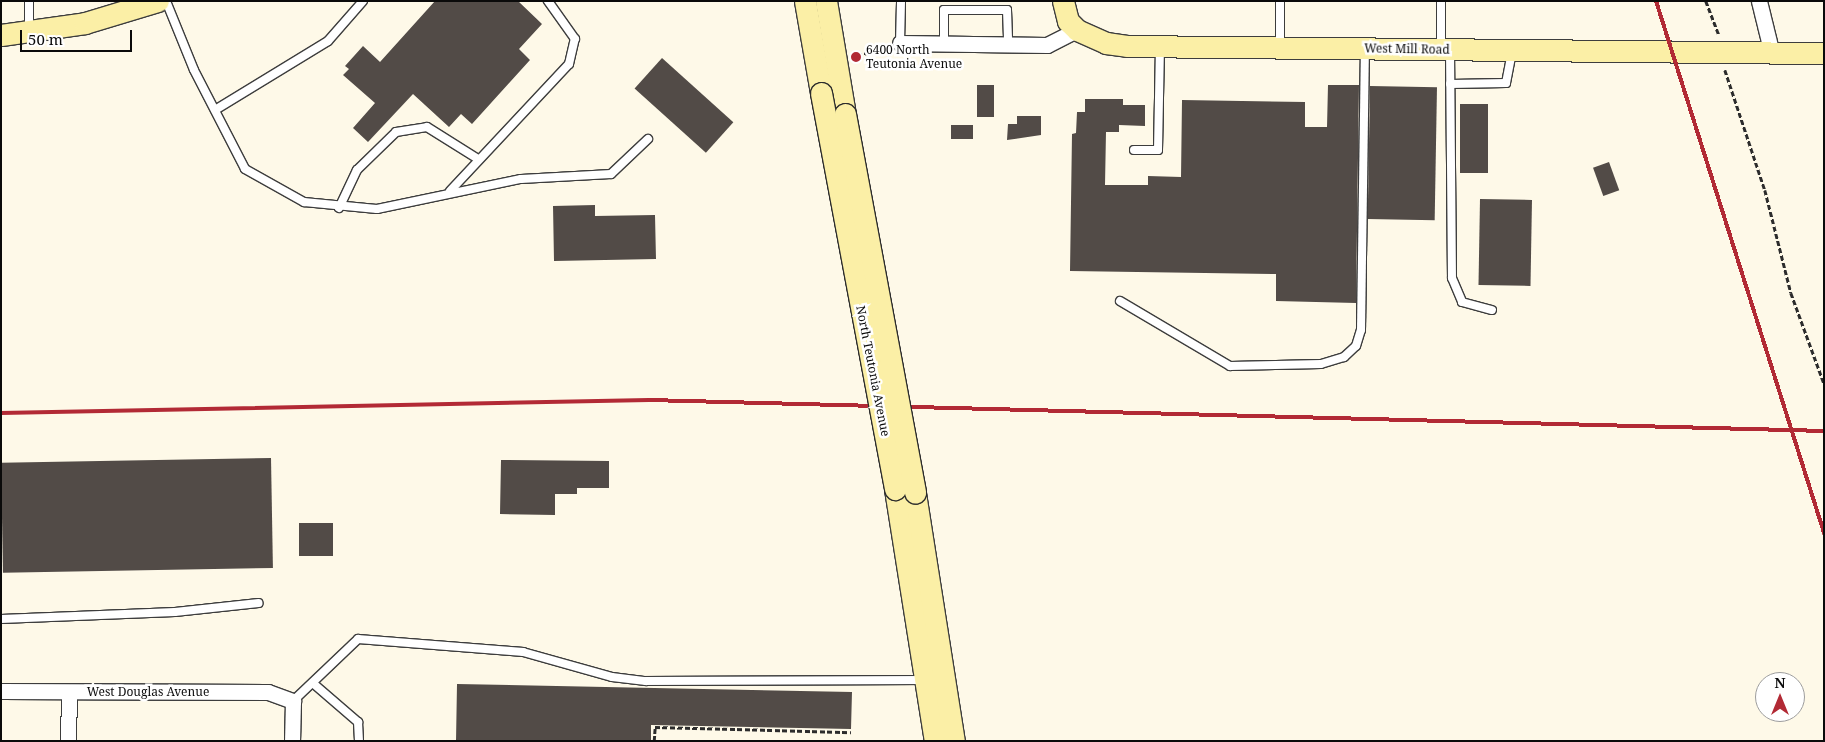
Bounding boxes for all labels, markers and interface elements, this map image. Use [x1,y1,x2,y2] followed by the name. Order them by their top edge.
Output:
[22,20,135,52] scale bar
[28,29,63,49] text: 50 m
[1364,41,1450,57] street label: West Mill Road
[866,43,962,71] place label: 6400 North Teutonia Avenue
[850,51,862,63] marker: 6400 North Teutonia Avenue
[853,304,893,438] street label: North Teutonia Avenue
[1755,672,1805,722] north arrow
[1774,673,1786,692] text: N
[87,685,209,699] street label: West Douglas Avenue

